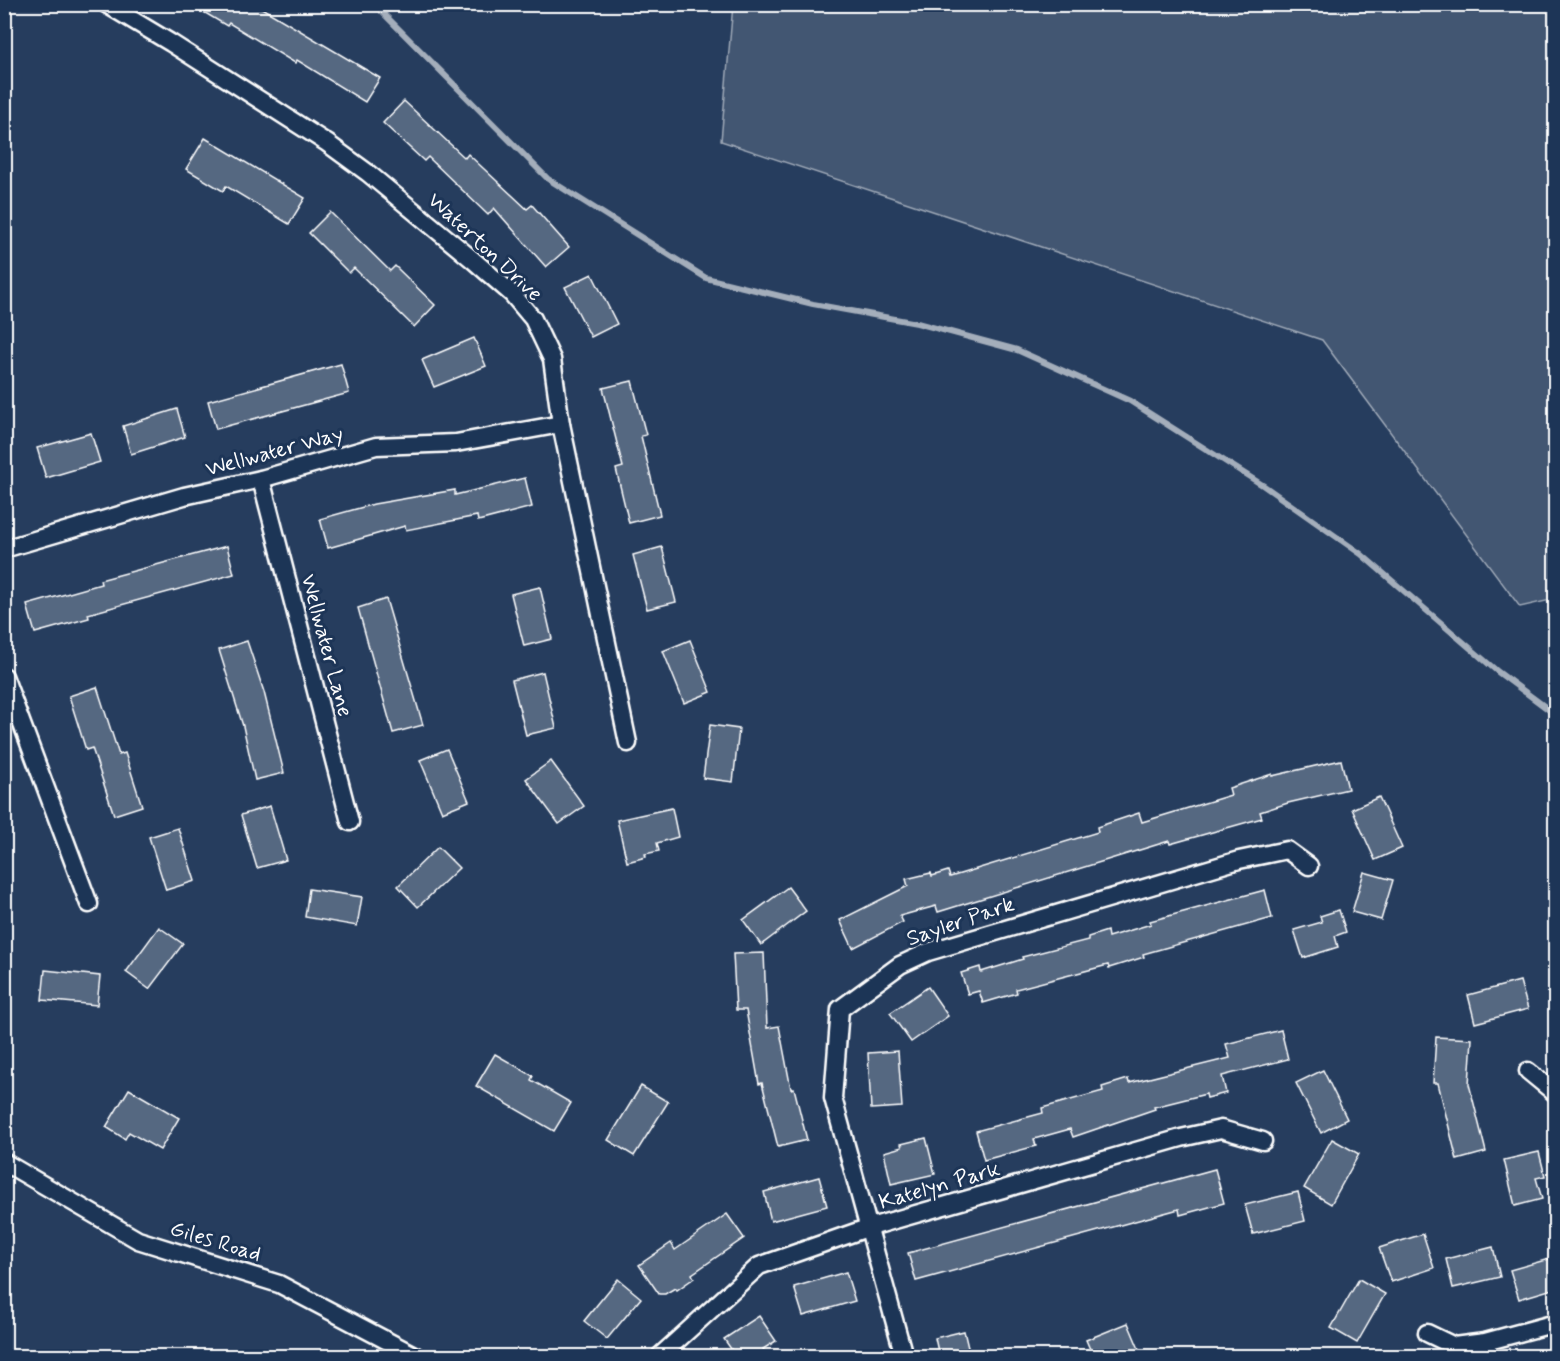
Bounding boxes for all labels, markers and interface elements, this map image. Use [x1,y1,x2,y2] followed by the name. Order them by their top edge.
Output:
[421,187,548,308] street label: Waterton Drive
[202,420,347,484] street label: Wellwater Way
[294,571,359,720] street label: Wellwater Lane
[903,890,1018,953] street label: Sayler Park
[876,1155,1003,1217] street label: Katelyn Park
[166,1215,264,1269] street label: Giles Road

